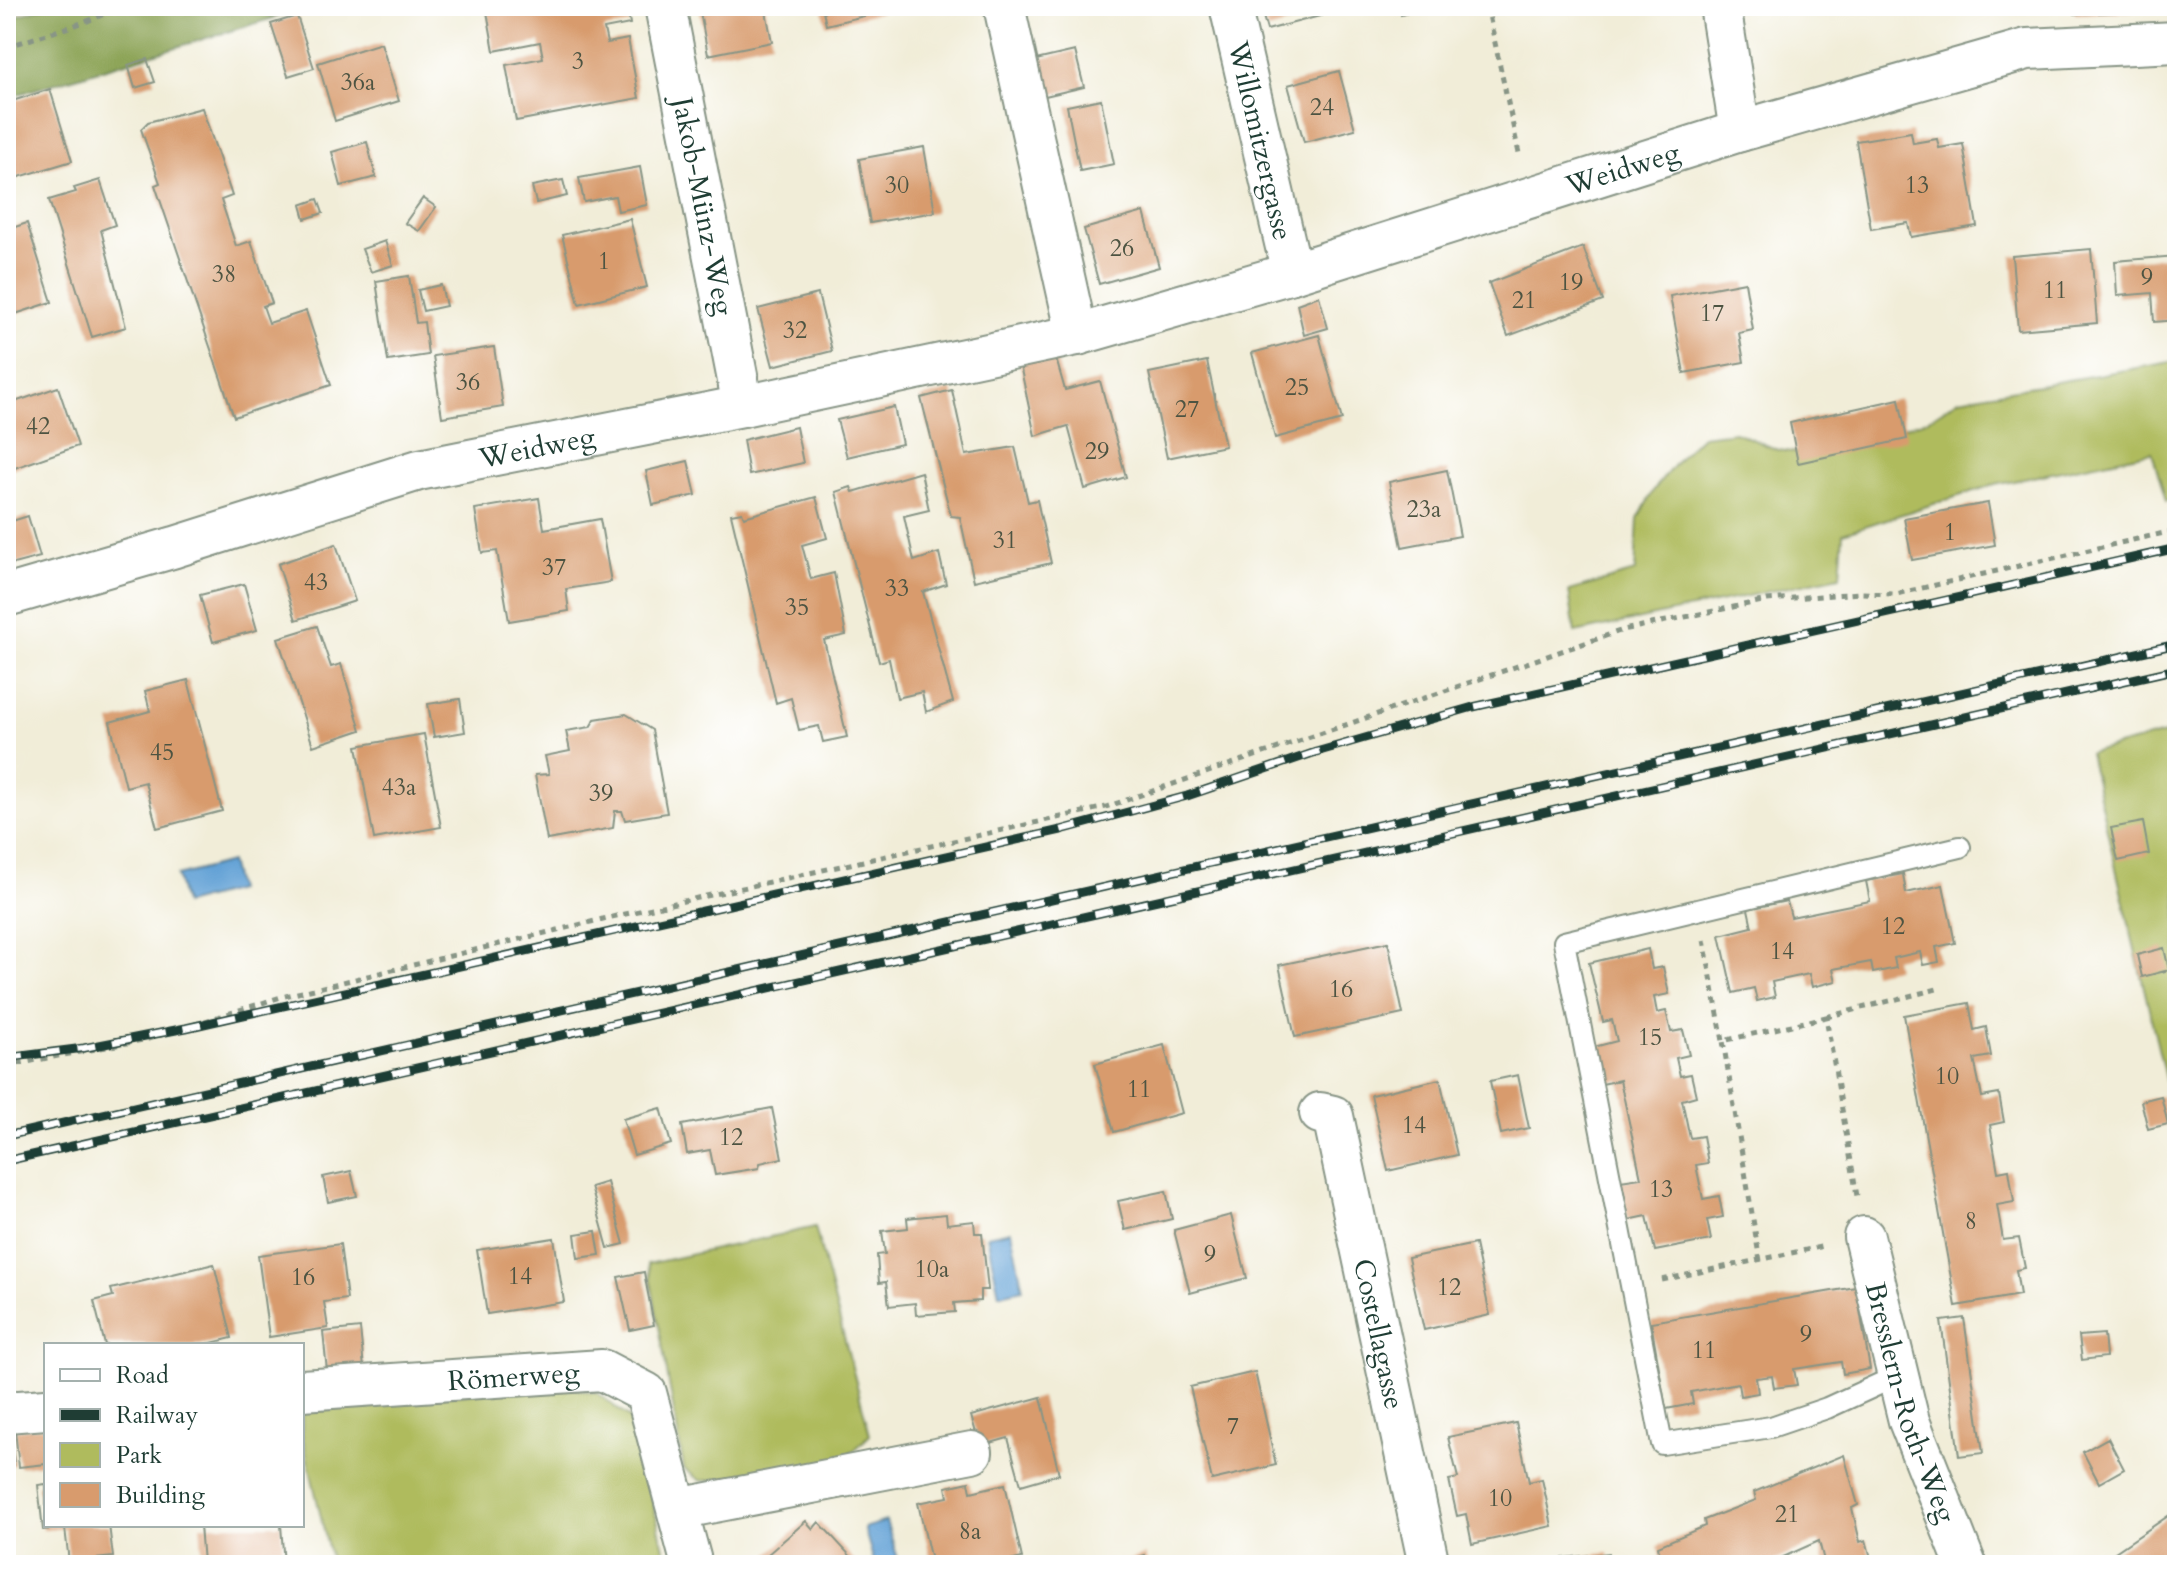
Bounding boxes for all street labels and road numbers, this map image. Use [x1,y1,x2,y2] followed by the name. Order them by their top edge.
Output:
[1219,36,1302,244] street label: Willomitzergasse
[662,90,743,319] street label: Jakob-Münz-Weg
[1560,133,1685,205] street label: Weidweg
[475,418,599,478] street label: Weidweg
[1344,1255,1413,1413] street label: Costellagasse
[1856,1278,1965,1529] street label: Bresslern-Roth-Weg
[446,1354,581,1400] street label: Römerweg

